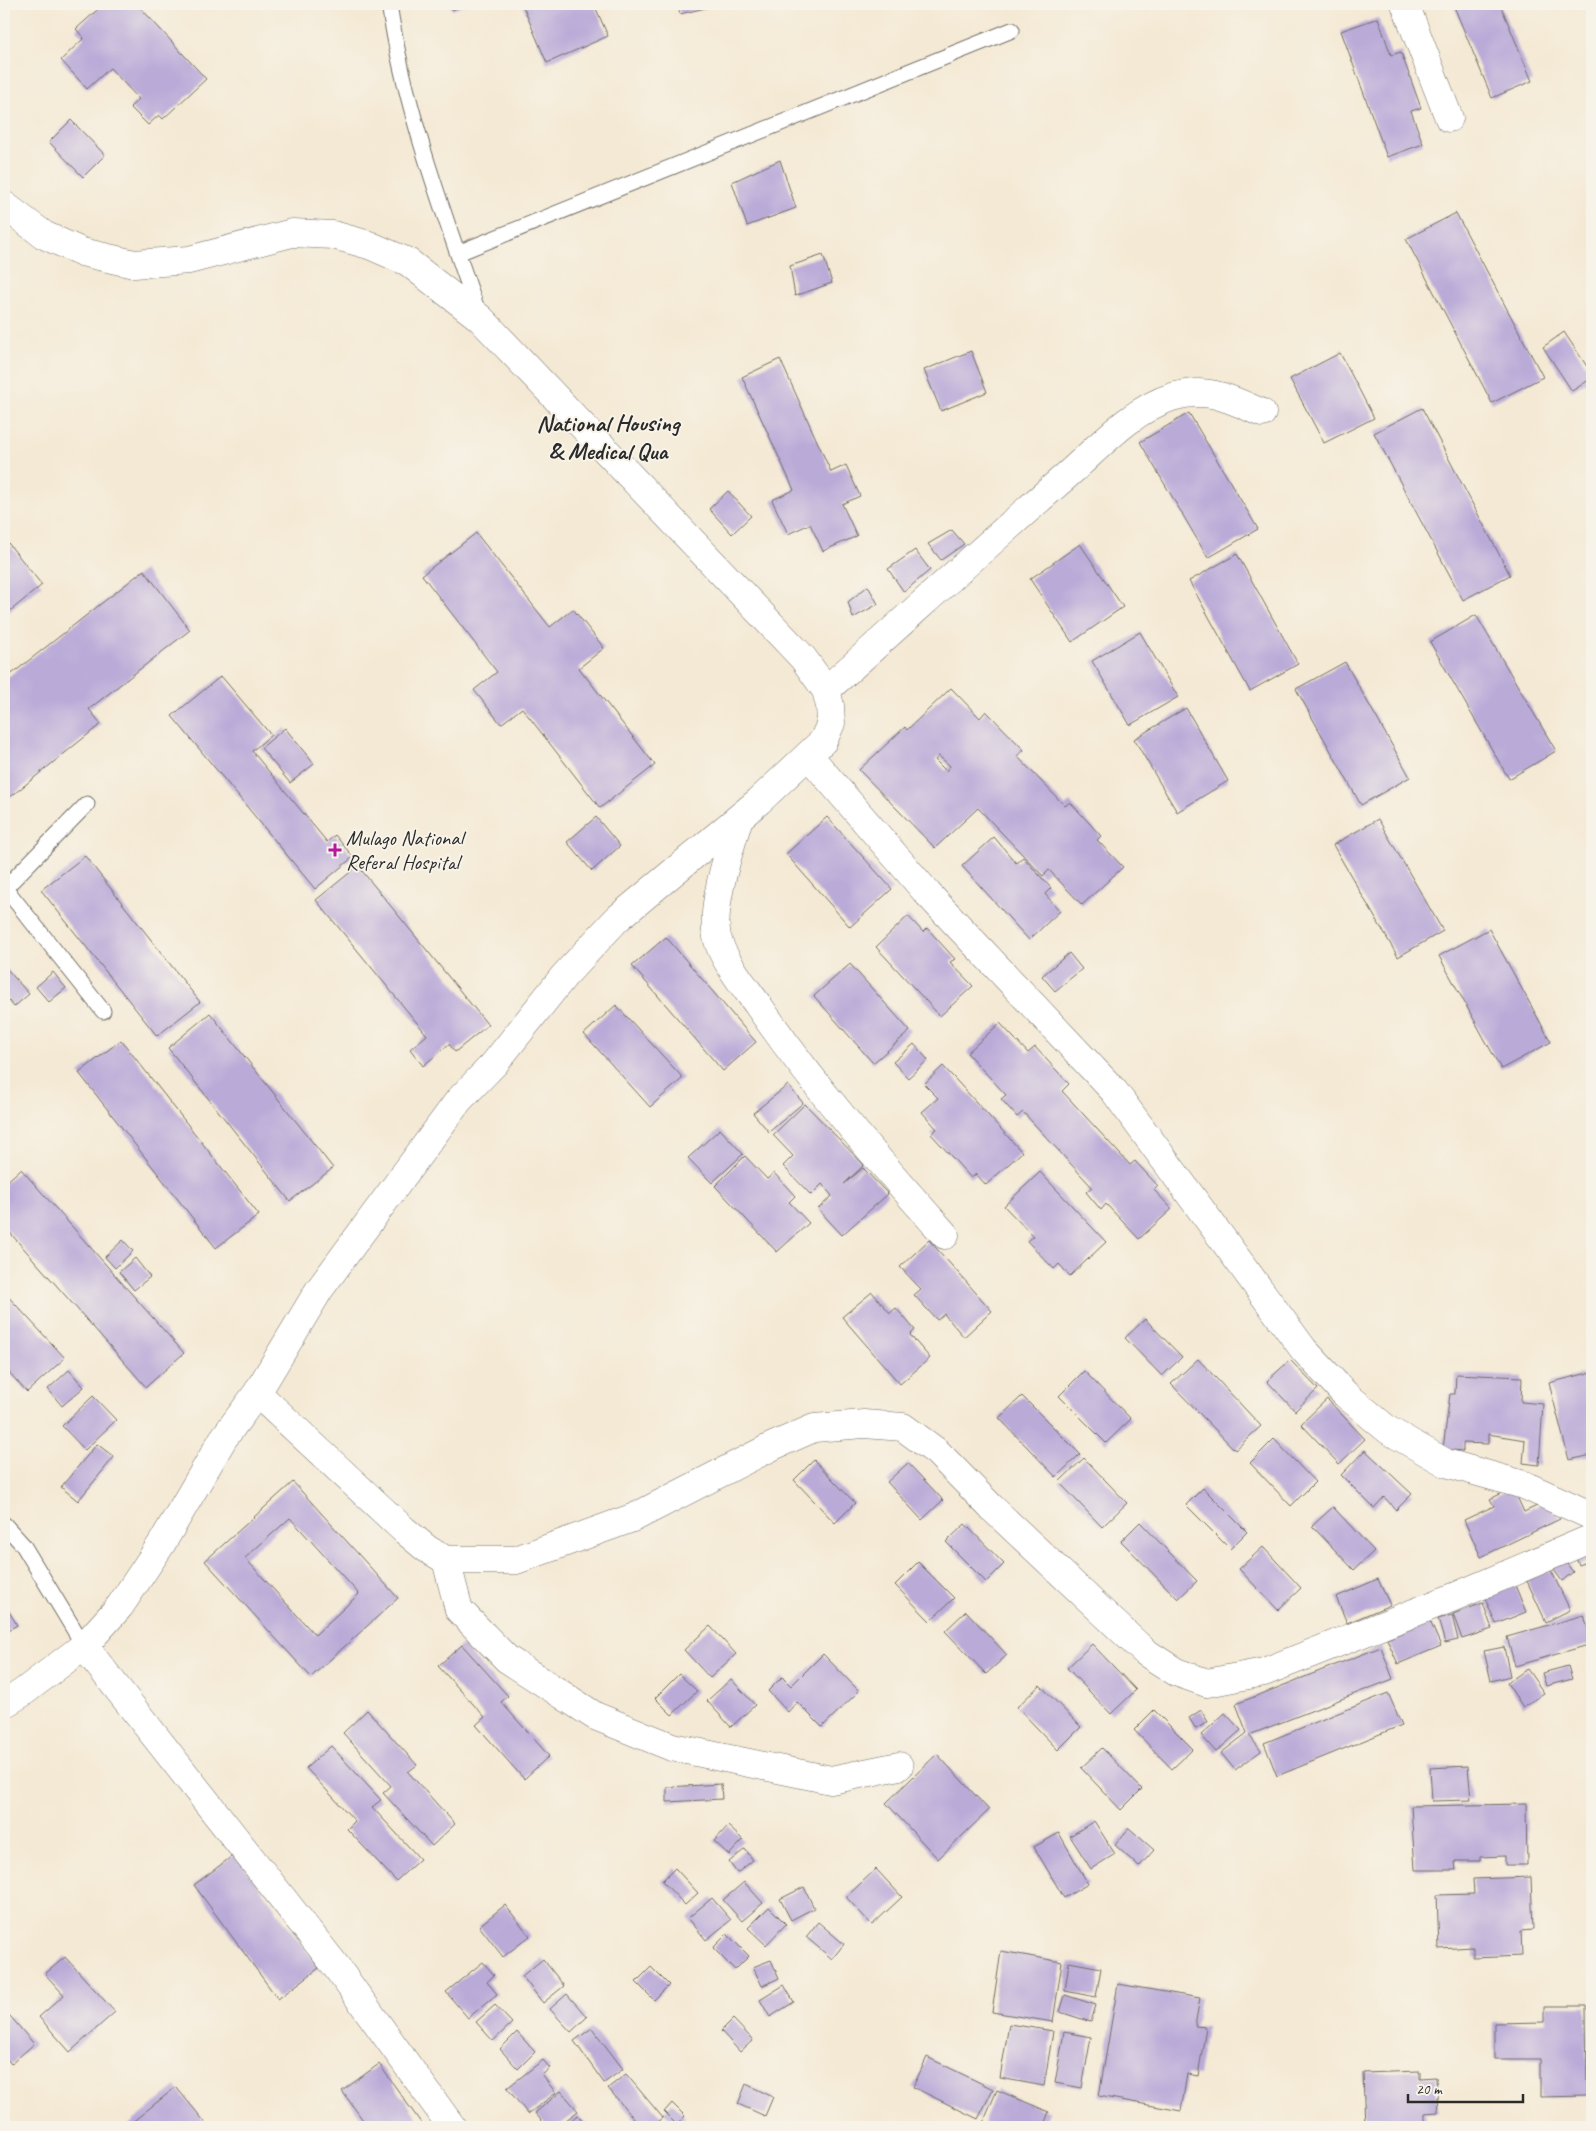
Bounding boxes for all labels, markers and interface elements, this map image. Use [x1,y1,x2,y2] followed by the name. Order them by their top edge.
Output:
[537,408,682,466] district label: National Housing & Medical Qua
[346,825,466,875] place label: Mulago National Referal Hospital
[328,843,342,857] marker: Mulago National Referal Hospital
[1408,2071,1524,2103] scale bar
[1416,2080,1443,2099] text: 20 m

